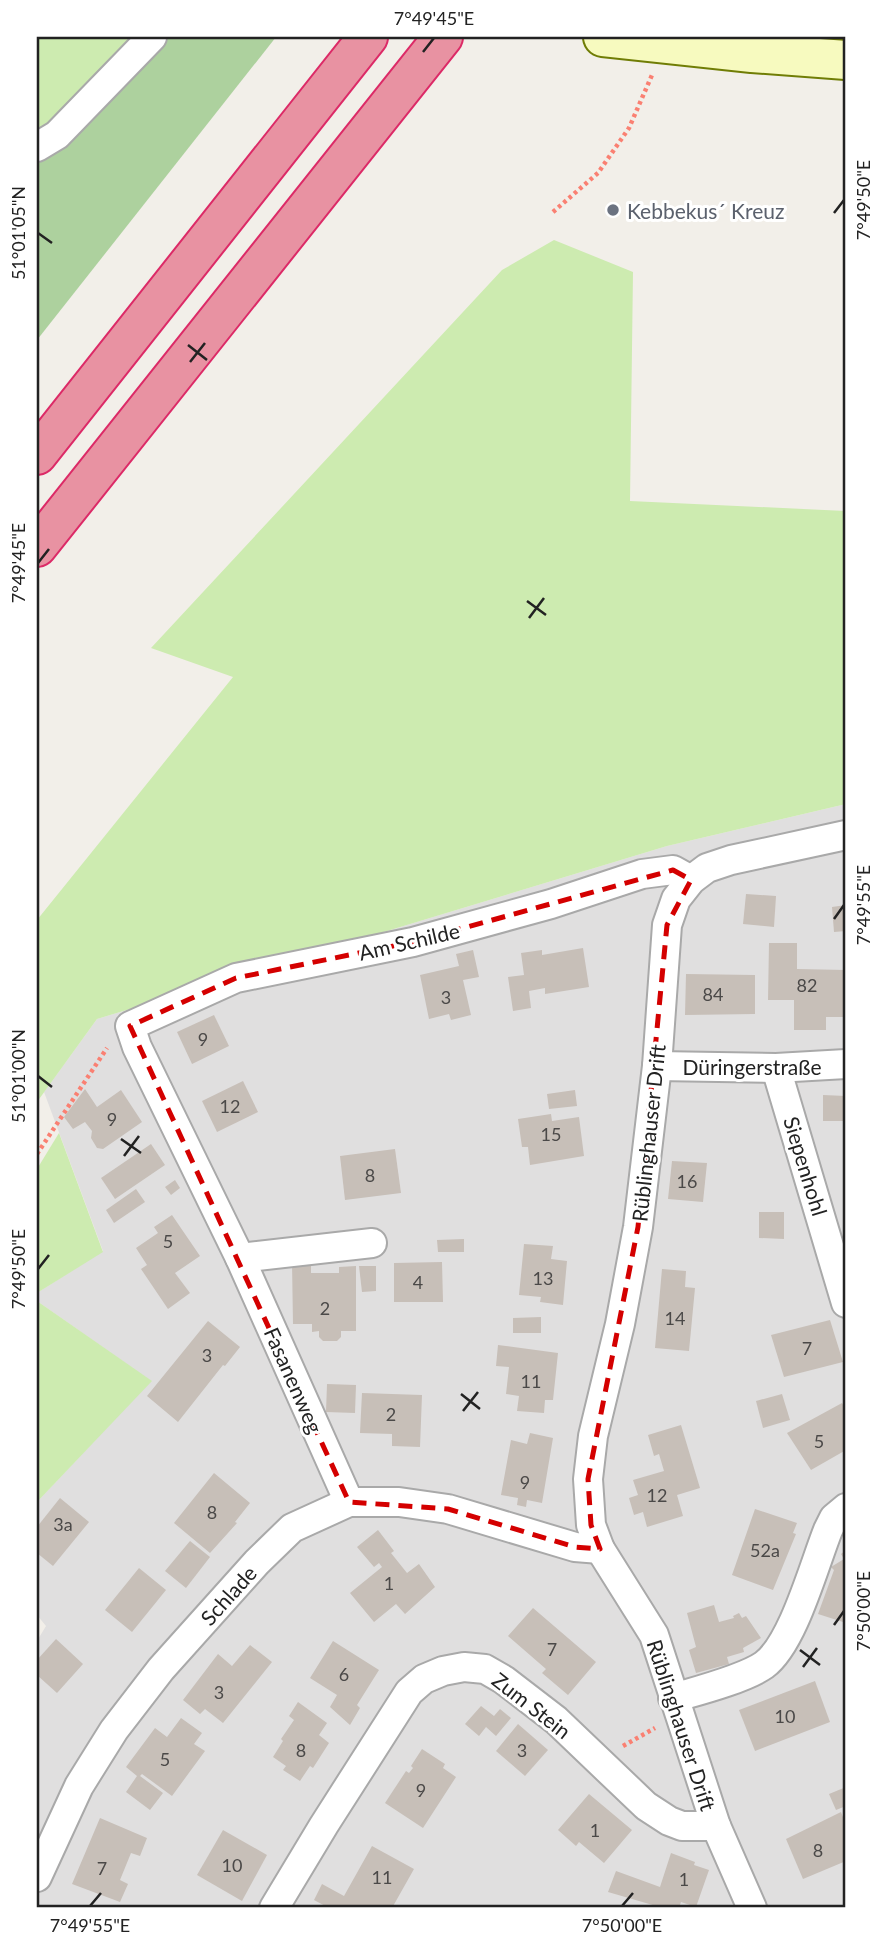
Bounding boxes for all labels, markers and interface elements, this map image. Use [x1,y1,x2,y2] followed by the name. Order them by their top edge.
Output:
[394,7,474,29] text: 7°49'45"E
[852,160,874,240] text: 7°49'50"E
[7,186,29,280] text: 51°01'05"N
[627,198,784,223] place label: Kebbekus´ Kreuz
[605,202,621,218] marker: Kebbekus´ Kreuz
[7,523,29,603] text: 7°49'45"E
[852,865,874,945] text: 7°49'55"E
[356,917,462,965] street label: Am Schilde
[797,974,817,996] house number: 82
[703,983,723,1005] house number: 84
[441,986,451,1008] house number: 3
[198,1028,208,1050] house number: 9
[7,1029,29,1123] text: 51°01'00"N
[626,1042,670,1223] street label: Rüblinghauser Drift
[682,1054,822,1079] street label: Düringerstraße
[220,1095,240,1117] house number: 12
[107,1108,117,1130] house number: 9
[779,1113,833,1219] street label: Siepenhohl
[541,1123,561,1145] house number: 15
[365,1164,375,1186] house number: 8
[677,1170,697,1192] house number: 16
[7,1229,29,1309] text: 7°49'50"E
[163,1230,173,1252] house number: 5
[533,1267,553,1289] house number: 13
[413,1271,423,1293] house number: 4
[320,1297,330,1319] house number: 2
[665,1307,685,1329] house number: 14
[260,1323,328,1437] street label: Fasanenweg
[802,1337,812,1359] house number: 7
[202,1344,212,1366] house number: 3
[521,1370,541,1392] house number: 11
[386,1403,396,1425] house number: 2
[814,1430,824,1452] house number: 5
[520,1471,530,1493] house number: 9
[647,1484,667,1506] house number: 12
[207,1501,217,1523] house number: 8
[53,1513,73,1535] house number: 3a
[750,1539,780,1561] house number: 52a
[195,1560,261,1630] street label: Schlade
[852,1571,874,1651] text: 7°50'00"E
[384,1572,394,1594] house number: 1
[643,1636,722,1814] street label: Rüblinghauser Drift
[547,1638,557,1660] house number: 7
[339,1663,349,1685] house number: 6
[488,1667,576,1743] street label: Zum Stein
[214,1681,224,1703] house number: 3
[775,1705,795,1727] house number: 10
[296,1739,306,1761] house number: 8
[517,1739,527,1761] house number: 3
[160,1748,170,1770] house number: 5
[416,1779,426,1801] house number: 9
[590,1819,600,1841] house number: 1
[813,1839,823,1861] house number: 8
[222,1854,242,1876] house number: 10
[97,1857,107,1879] house number: 7
[372,1866,392,1888] house number: 11
[679,1868,689,1890] house number: 1
[50,1914,130,1936] text: 7°49'55"E
[582,1914,662,1936] text: 7°50'00"E

